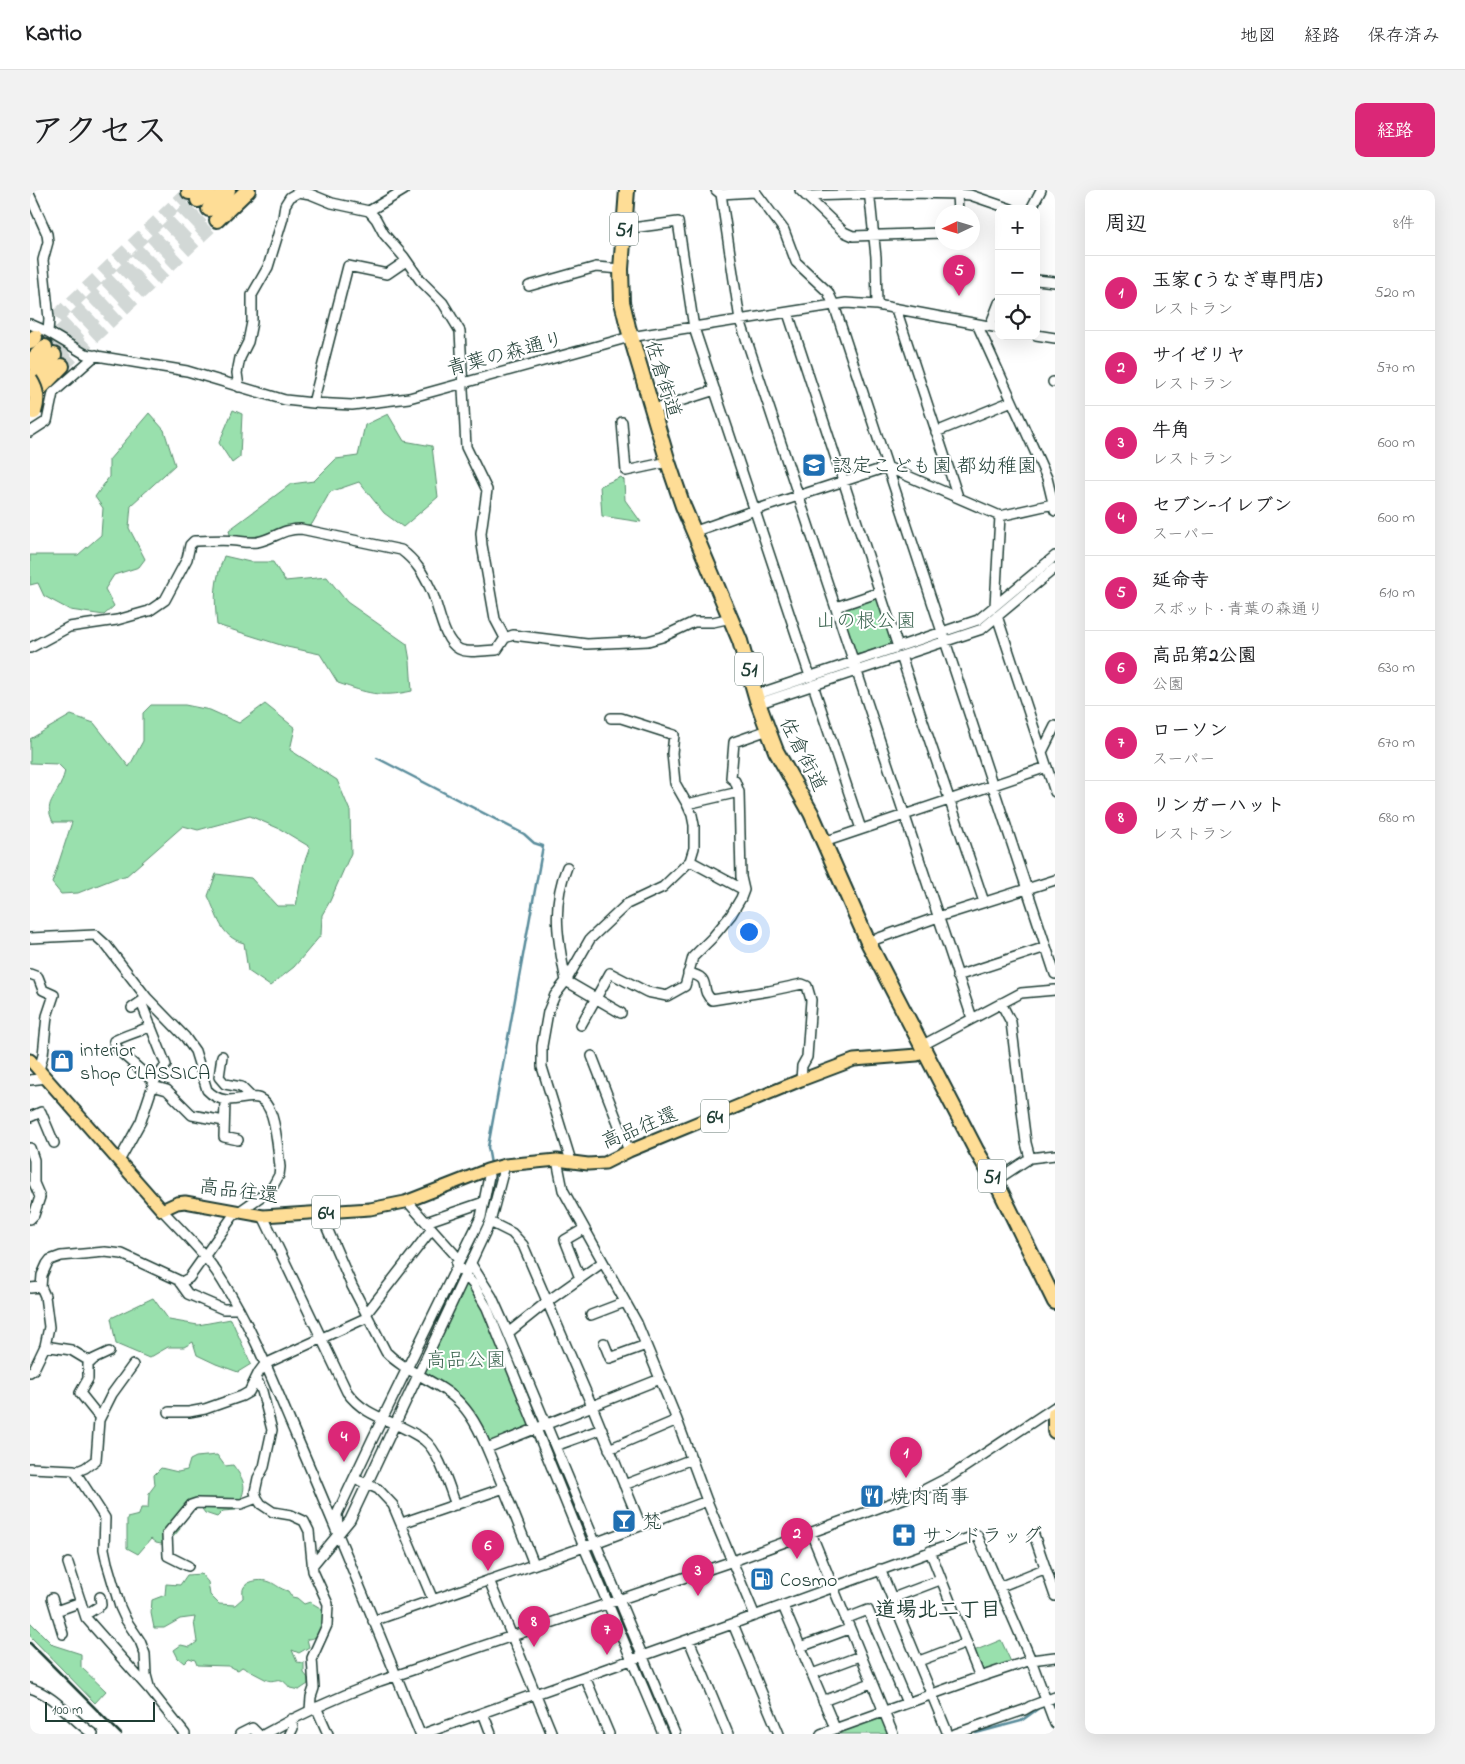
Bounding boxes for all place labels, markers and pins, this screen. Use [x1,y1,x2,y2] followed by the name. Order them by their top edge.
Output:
[943,255,975,296] pin: 5
[801,452,827,478] school or university icon: 認定こども園 都幼稚園
[832,453,1037,482] place label: 認定こども園 都幼稚園
[80,1037,210,1089] place label: interior shop CLASSICA
[49,1048,75,1074] shop icon: interior shop CLASSICA
[328,1421,360,1462] pin: 4
[890,1437,922,1478] pin: 1
[859,1483,885,1509] restaurant icon: 焼肉商事
[890,1484,970,1513] place label: 焼肉商事
[611,1508,637,1534] bar icon: 梵
[642,1509,662,1538] place label: 梵
[781,1518,813,1559] pin: 2
[891,1522,917,1548] pharmacy icon: サンドラッグ
[922,1523,1042,1552] place label: サンドラッグ
[472,1530,504,1571] pin: 6
[682,1555,714,1596] pin: 3
[749,1566,775,1592] fuel station icon: Cosmo
[780,1567,837,1596] place label: Cosmo
[518,1606,550,1647] pin: 8
[591,1614,623,1655] pin: 7

